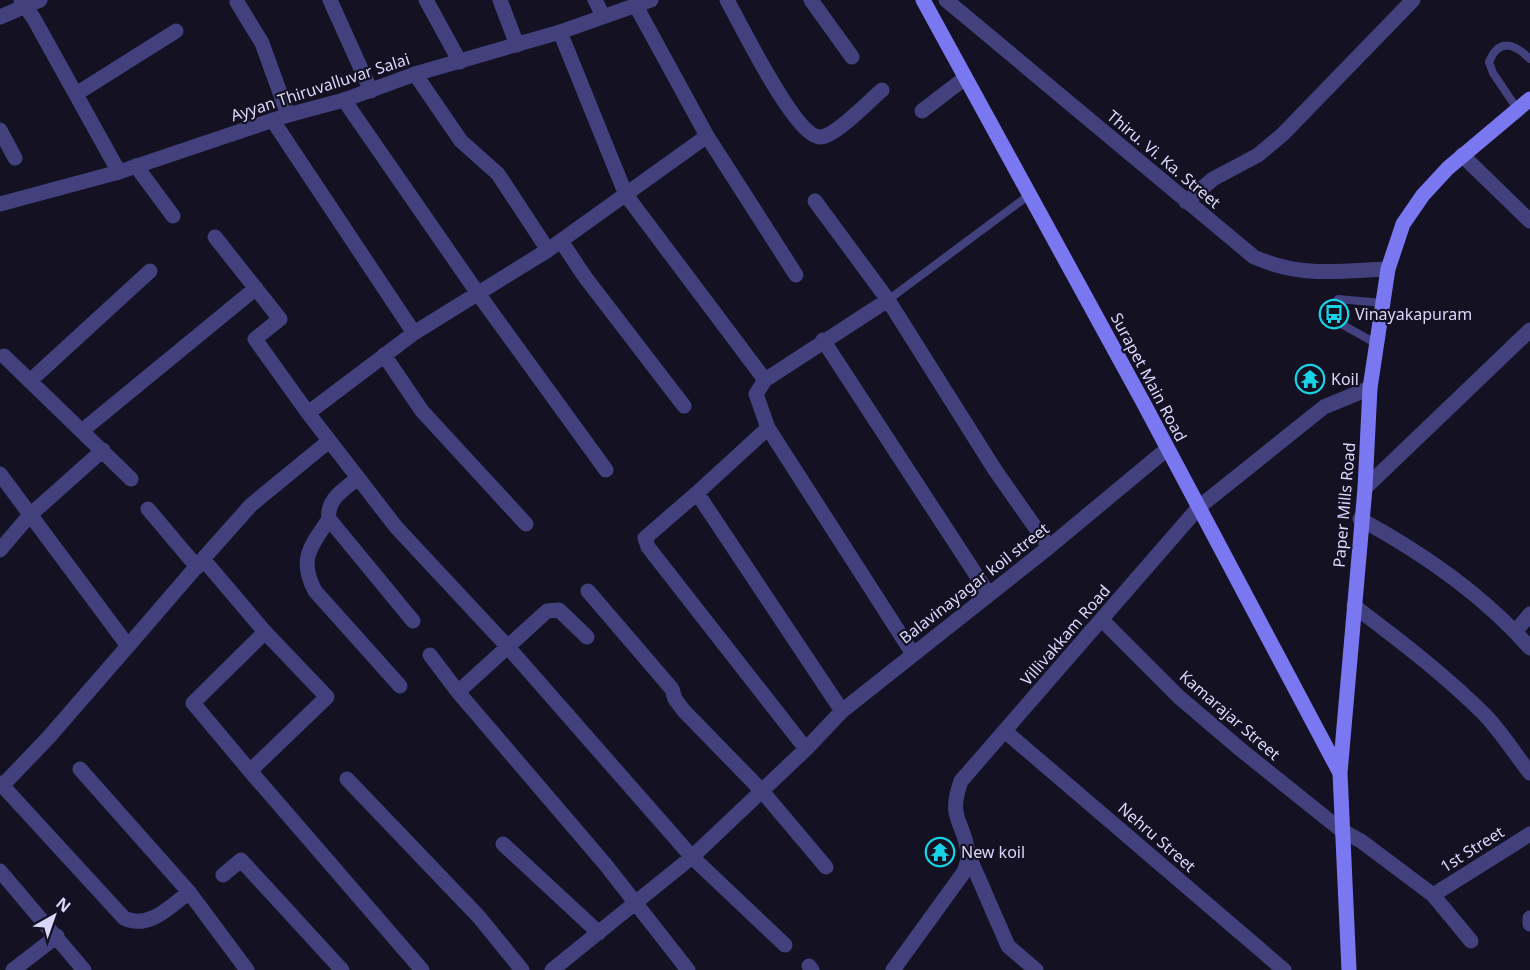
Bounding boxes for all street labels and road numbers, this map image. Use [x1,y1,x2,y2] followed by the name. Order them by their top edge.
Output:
[228,48,412,126] street label: Ayyan Thiruvalluvar Salai
[1103,105,1226,213] street label: Thiru. Vi. Ka. Street
[1106,309,1192,445] street label: Surapet Main Road
[1328,442,1360,568] street label: Paper Mills Road
[895,517,1054,648] street label: Balavinayagar koil street
[1015,580,1115,690] street label: Villivakkam Road
[1175,665,1285,765] street label: Kamarajar Street
[1113,797,1201,877] street label: Nehru Street
[1436,821,1508,877] street label: 1st Street

